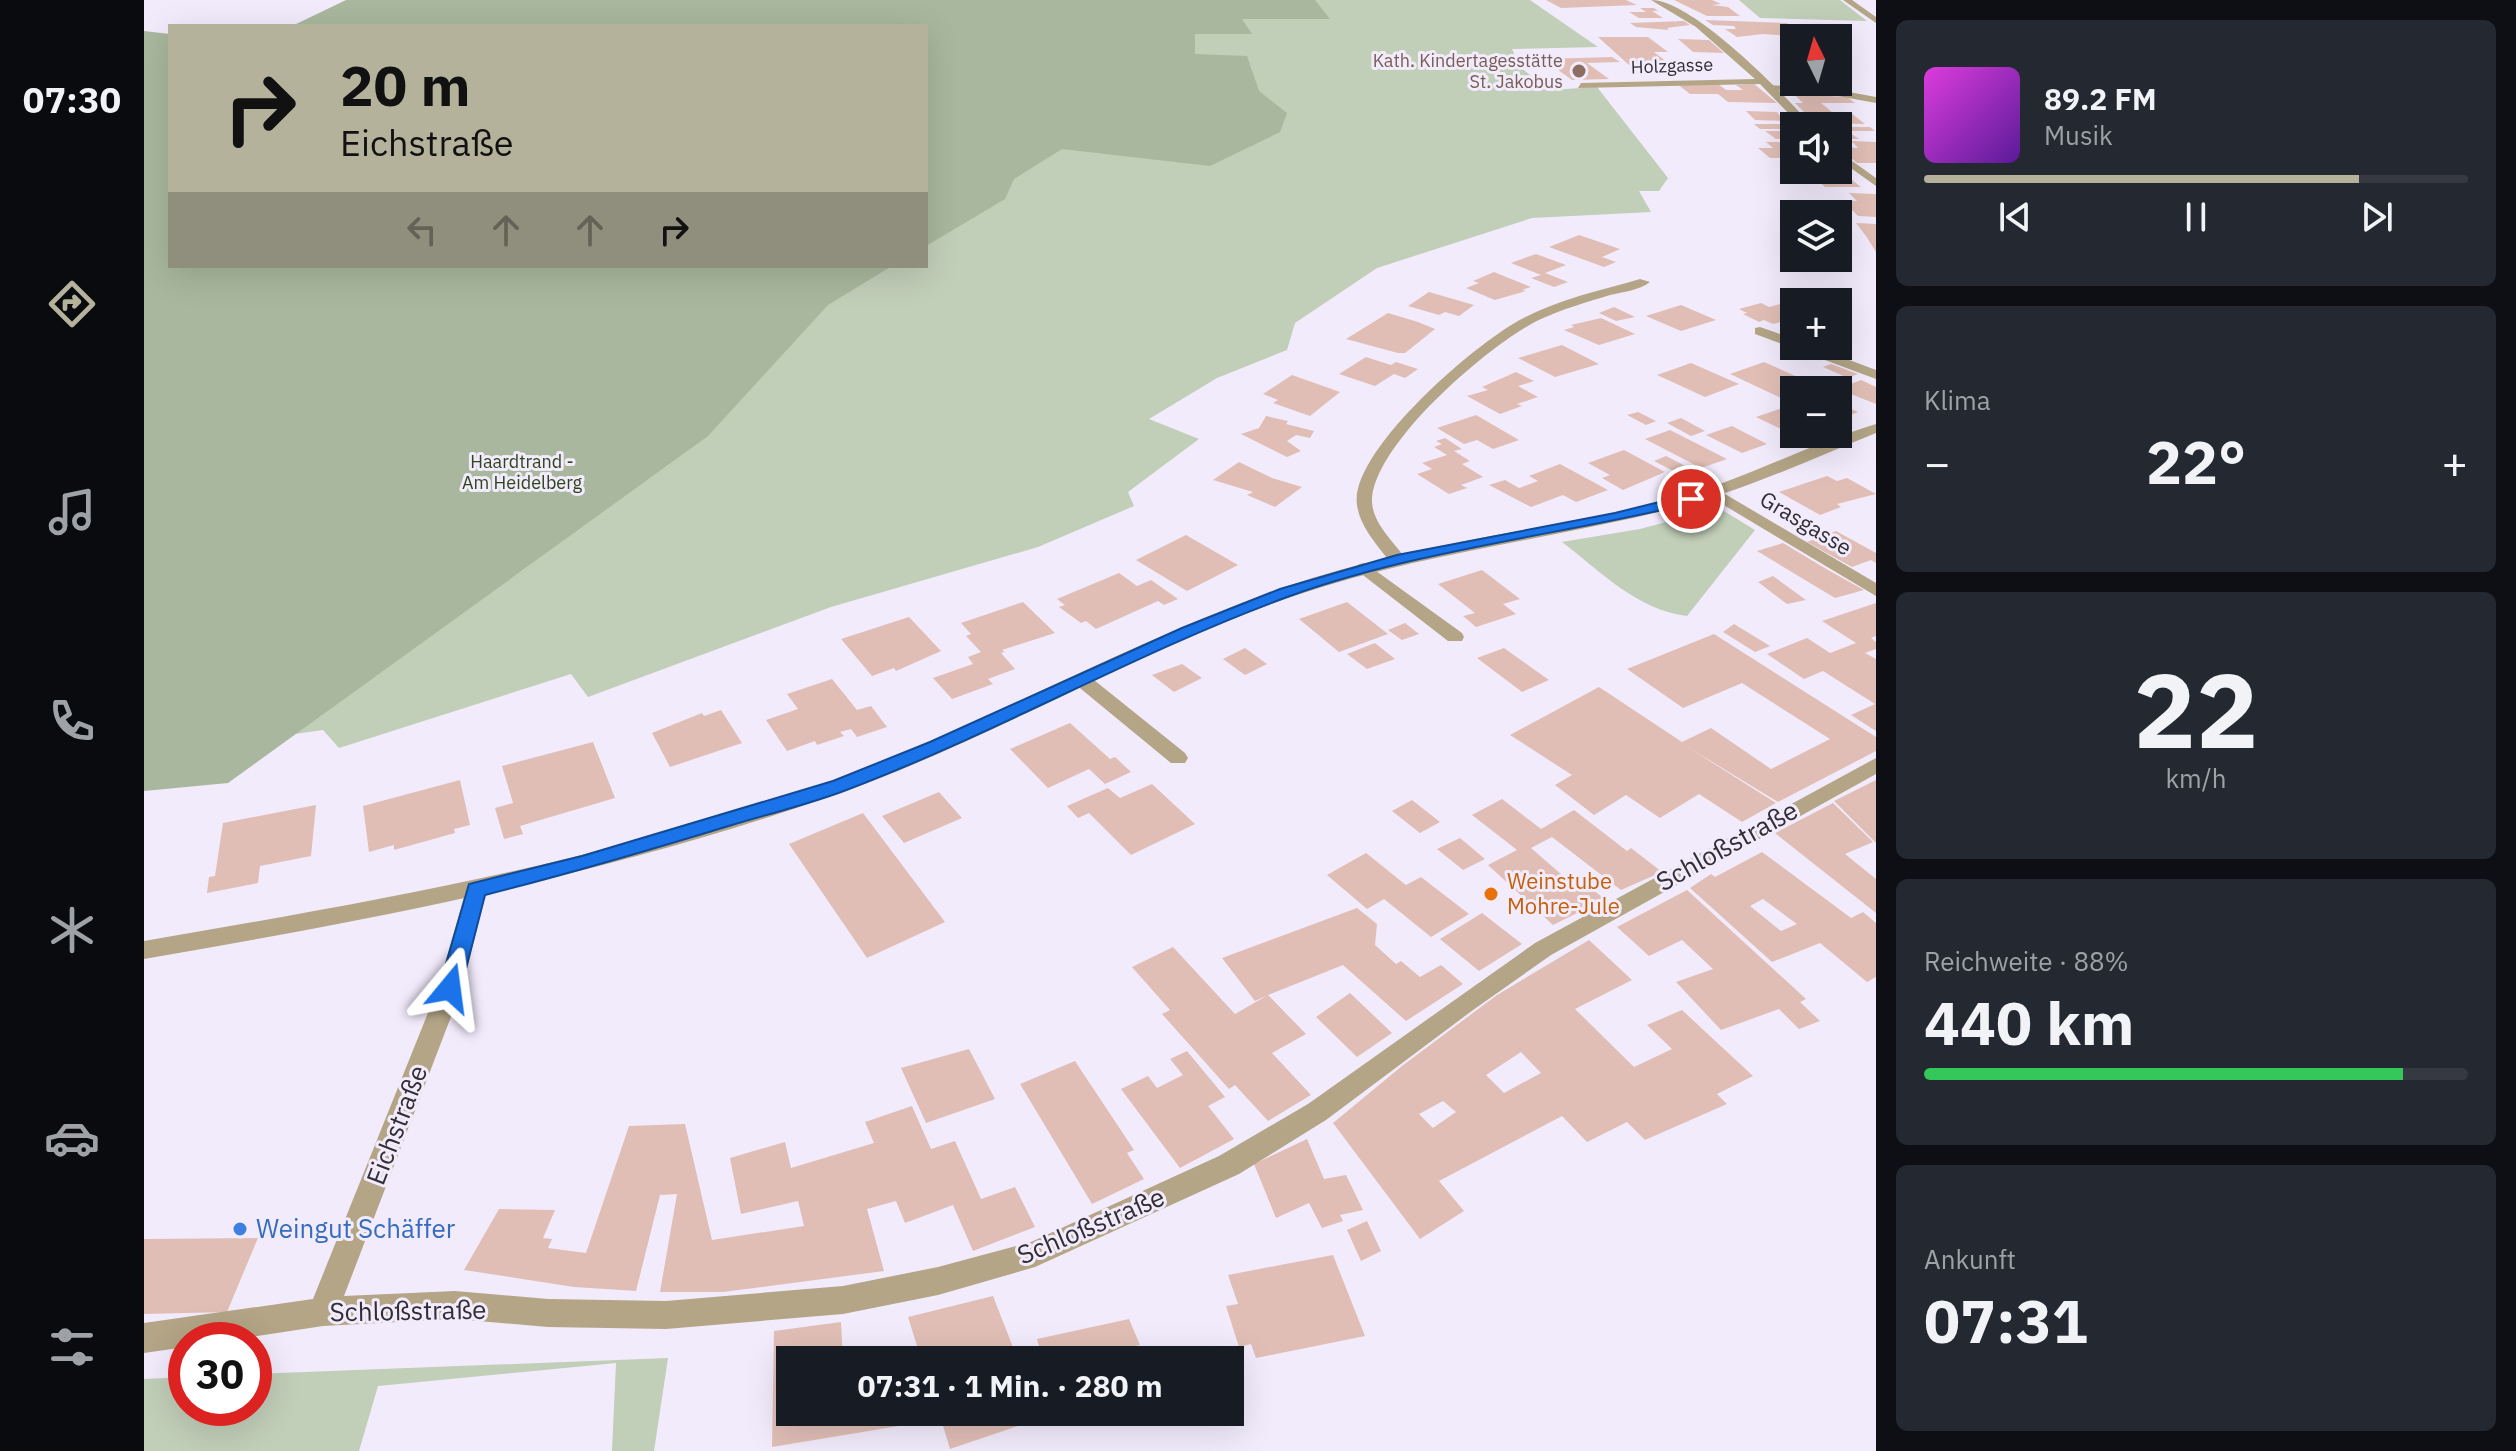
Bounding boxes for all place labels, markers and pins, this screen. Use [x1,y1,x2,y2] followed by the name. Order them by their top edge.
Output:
[1373,49,1563,93] place label: Kath. Kindertagesstätte St. Jakobus
[1570,62,1588,80] marker: Kath. Kindertagesstätte St. Jakobus
[1657,465,1725,533] pin
[1507,866,1620,920] place label: Weinstube Mohre-Jule
[1482,885,1500,903] marker: Weinstube Mohre-Jule
[256,1211,456,1245] place label: Weingut Schäffer
[231,1220,249,1238] marker: Weingut Schäffer

